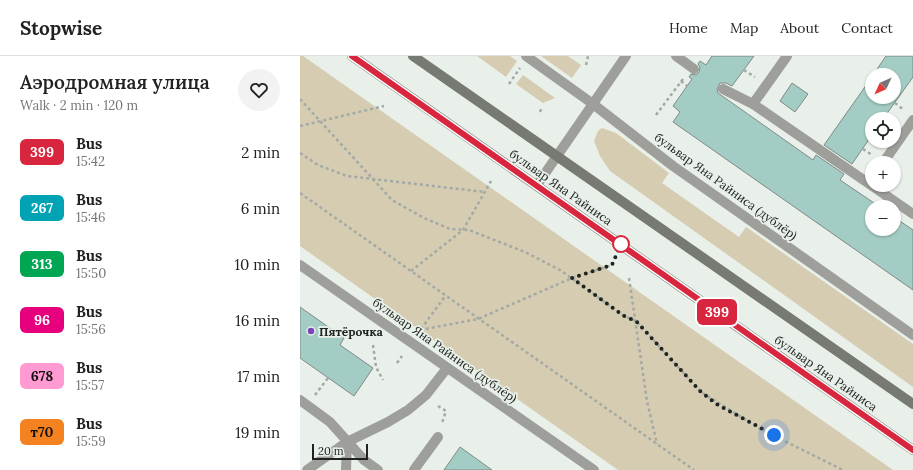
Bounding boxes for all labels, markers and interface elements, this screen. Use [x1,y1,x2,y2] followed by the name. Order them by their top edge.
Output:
[20,16,102,40] text: Stopwise
[669,19,708,37] text: Home
[730,19,758,37] text: Map
[780,19,819,37] text: About
[841,19,893,37] text: Contact
[865,68,901,104] north arrow
[865,68,901,236] map controls
[238,69,280,111] button: heart
[20,70,210,94] text: Аэродромная улица
[20,97,138,114] text: Walk · 2 min · 120 m
[865,112,901,148] button: locate
[651,129,801,244] street label: бульвар Яна Райниса (дублёр)
[76,134,102,153] text: Bus
[30,143,54,161] text: 399
[241,143,280,162] text: 2 min
[507,146,615,228] street label: бульвар Яна Райниса
[76,153,105,170] text: 15:42
[865,156,901,192] button: +
[76,190,102,209] text: Bus
[31,199,53,217] text: 267
[241,199,280,218] text: 6 min
[865,200,901,236] button: −
[76,209,106,226] text: 15:46
[612,235,630,253] unlabelled marker
[76,246,102,265] text: Bus
[31,255,53,273] text: 313
[235,255,280,274] text: 10 min
[76,265,106,282] text: 15:50
[369,294,520,407] street label: бульвар Яна Райниса (дублёр)
[694,299,740,325] line badge: 399
[76,302,102,321] text: Bus
[705,303,729,321] text: 399
[34,311,50,329] text: 96
[235,311,280,330] text: 16 min
[76,321,106,338] text: 15:56
[319,324,384,339] place label: Пятёрочка
[306,326,316,336] marker: Пятёрочка
[772,332,880,414] street label: бульвар Яна Райниса
[76,358,102,377] text: Bus
[31,367,53,385] text: 678
[237,367,280,386] text: 17 min
[76,377,104,394] text: 15:57
[76,414,102,433] text: Bus
[31,423,53,441] text: т70
[235,423,280,442] text: 19 min
[764,425,784,445] your location
[76,433,106,450] text: 15:59
[312,442,368,461] scale bar
[318,444,343,458] text: 20 m

